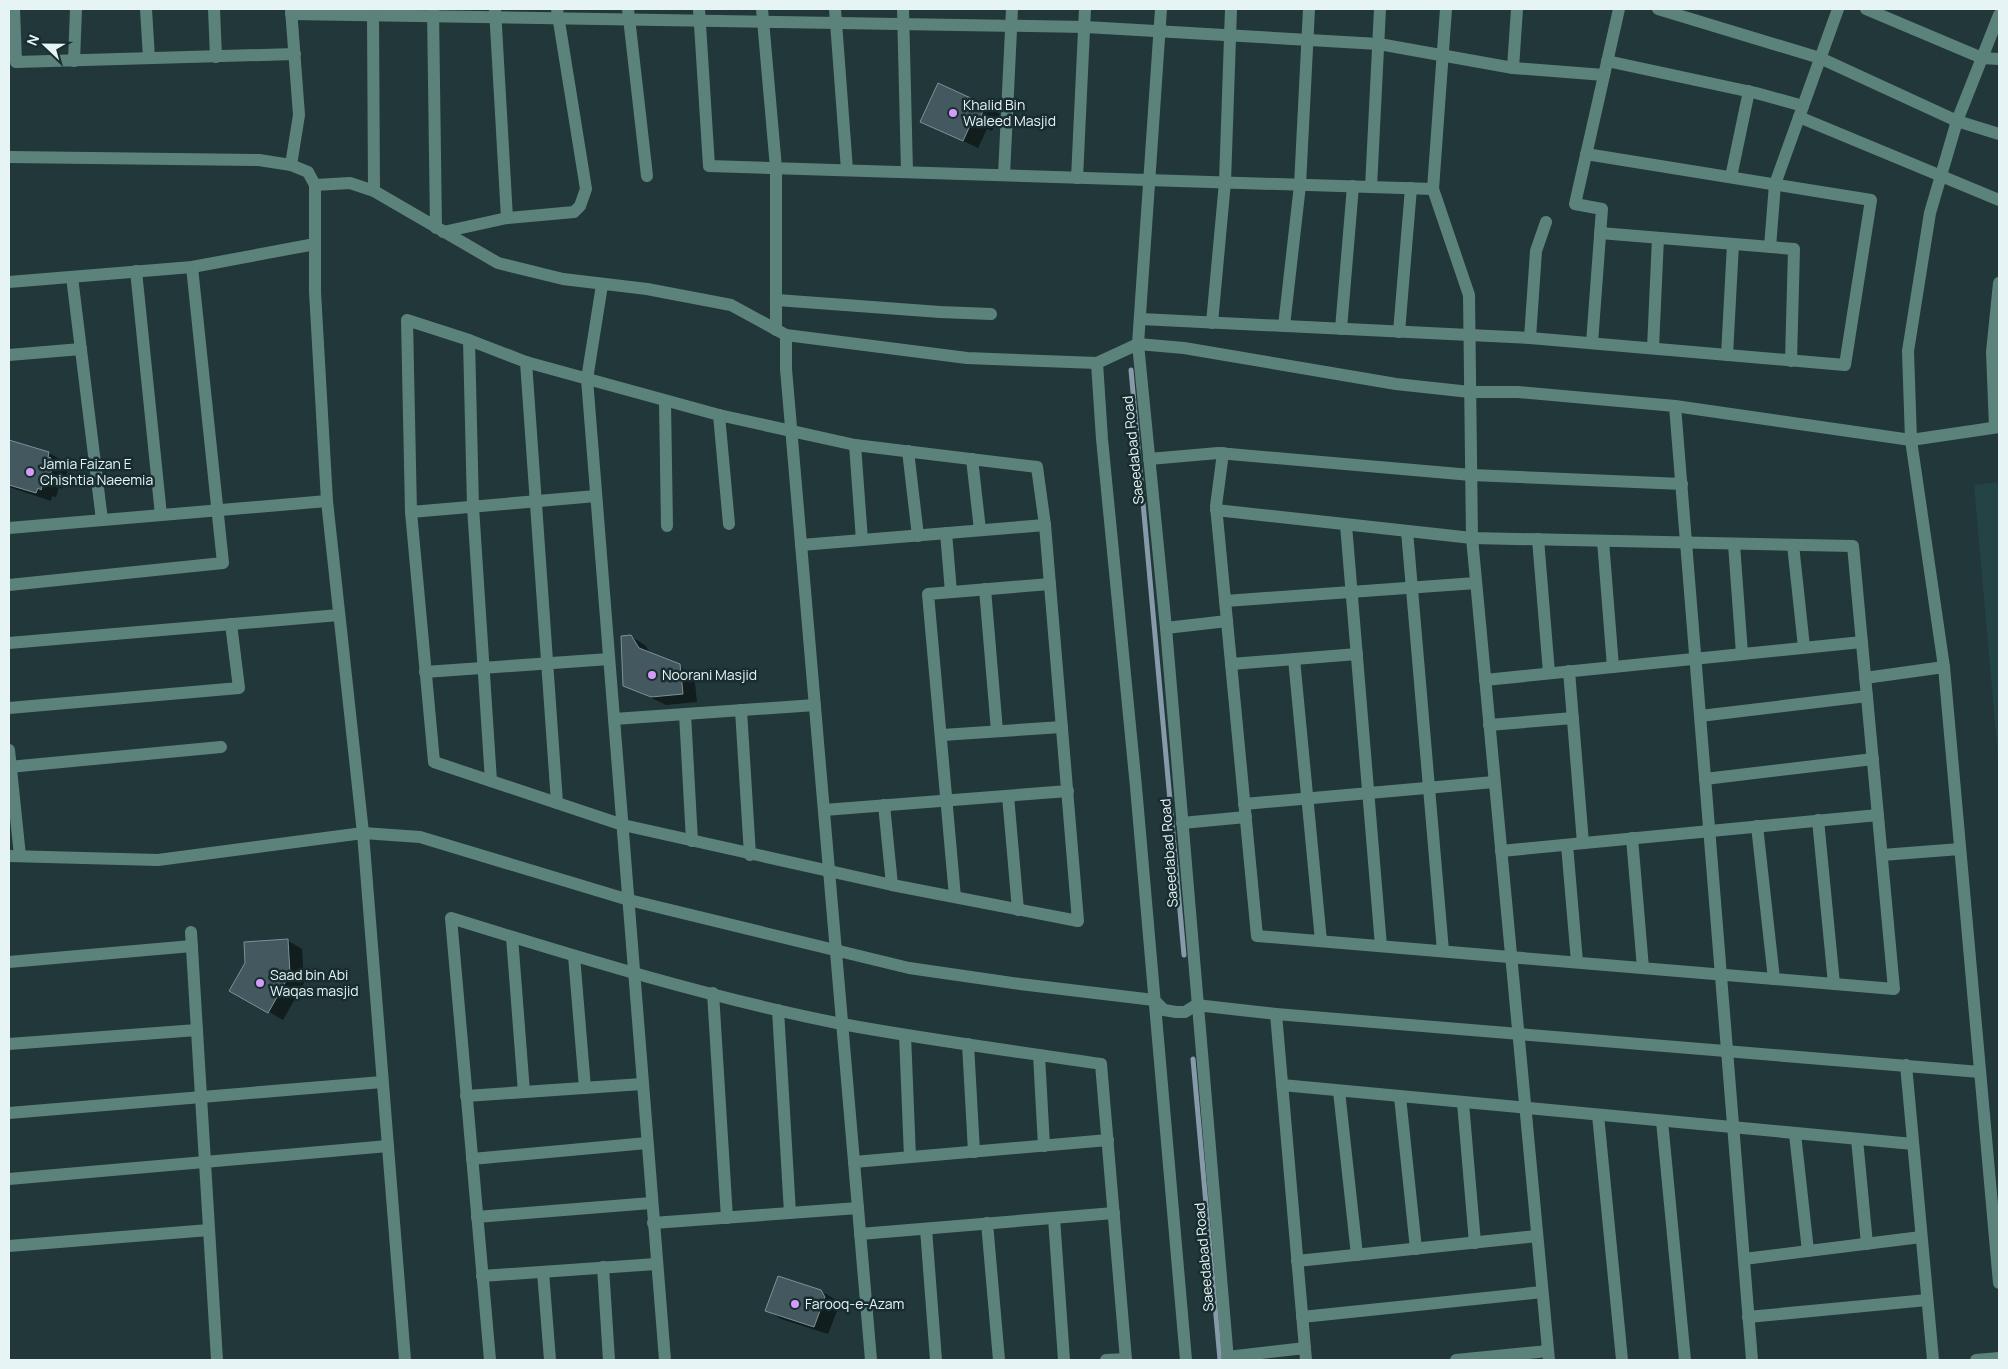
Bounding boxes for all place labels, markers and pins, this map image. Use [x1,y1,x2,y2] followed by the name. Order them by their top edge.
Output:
[963,95,1056,130] place label: Khalid Bin Waleed Masjid
[947,107,959,119] marker: Khalid Bin Waleed Masjid
[40,454,153,489] place label: Jamia Faizan E Chishtia Naeemia
[24,466,36,478] marker: Jamia Faizan E Chishtia Naeemia
[662,665,757,684] place label: Noorani Masjid
[646,669,658,681] marker: Noorani Masjid
[270,965,359,1000] place label: Saad bin Abi Waqas masjid
[254,977,266,989] marker: Saad bin Abi Waqas masjid
[805,1294,905,1313] place label: Farooq-e-Azam
[789,1298,801,1310] marker: Farooq-e-Azam

